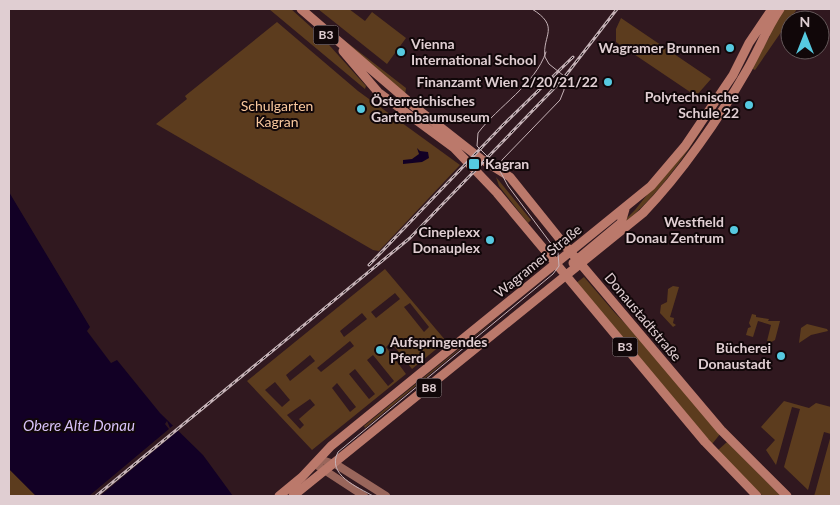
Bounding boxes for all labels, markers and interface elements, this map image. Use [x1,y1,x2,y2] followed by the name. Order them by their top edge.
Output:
[780,10,830,60] north arrow
[800,13,810,30] text: N
[314,26,338,44] road number: B3
[410,35,536,68] place label: Vienna International School
[599,39,720,56] place label: Wagramer Brunnen
[724,42,736,54] marker: Wagramer Brunnen
[395,46,407,58] marker: Vienna International School
[417,73,598,90] place label: Finanzamt Wien 2/20/21/22
[602,76,614,88] marker: Finanzamt Wien 2/20/21/22
[645,88,740,121] place label: Polytechnische Schule 22
[371,92,490,125] place label: Österreichisches Gartenbaumuseum
[241,97,313,130] park label: Schulgarten Kagran
[743,99,755,111] marker: Polytechnische Schule 22
[355,103,367,115] marker: Österreichisches Gartenbaumuseum
[485,155,529,172] place label: Kagran
[467,157,481,171] marker: Kagran
[626,213,724,246] place label: Westfield Donau Zentrum
[491,220,585,301] street label: Wagramer Straße
[412,223,481,256] place label: Cineplexx Donauplex
[728,224,740,236] marker: Westfield Donau Zentrum
[484,234,496,246] marker: Cineplexx Donauplex
[601,269,685,364] street label: Donaustadtstraße
[389,333,487,366] place label: Aufspringendes Pferd
[612,338,638,357] road number: B3
[698,339,772,372] place label: Bücherei Donaustadt
[374,344,386,356] marker: Aufspringendes Pferd
[775,350,787,362] marker: Bücherei Donaustadt
[416,378,442,398] road number: B8
[23,416,135,434] water label: Obere Alte Donau

